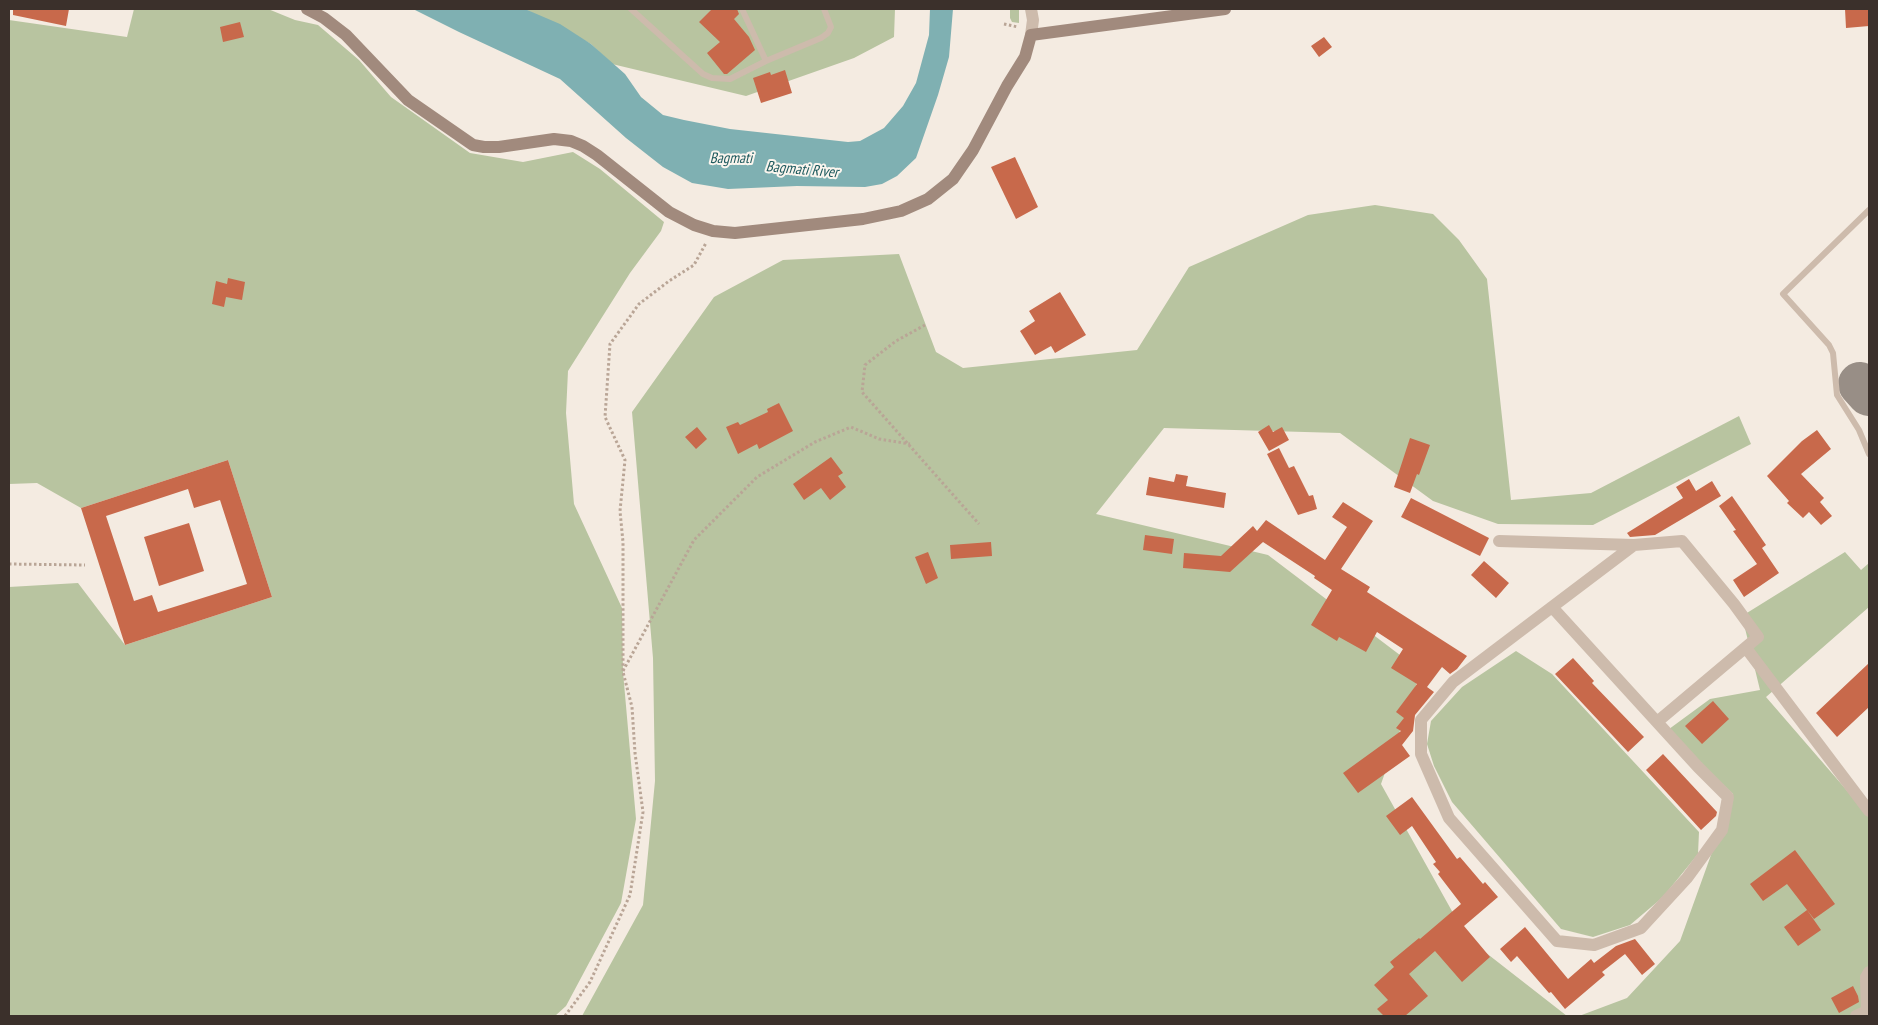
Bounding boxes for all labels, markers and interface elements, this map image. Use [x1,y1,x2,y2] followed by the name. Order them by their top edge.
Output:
[710,150,752,168] water label: Bagmati
[765,158,839,182] water label: Bagmati River

